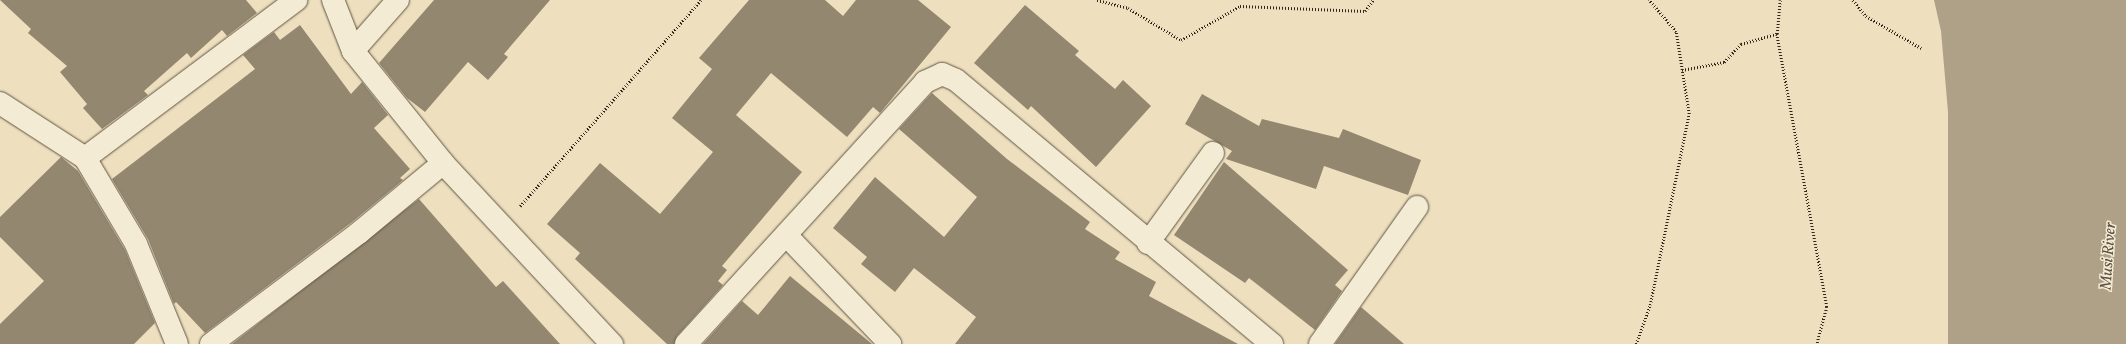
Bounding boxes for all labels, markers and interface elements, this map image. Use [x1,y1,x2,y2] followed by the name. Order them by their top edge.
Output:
[2097,222,2121,290] water label: Musi River

